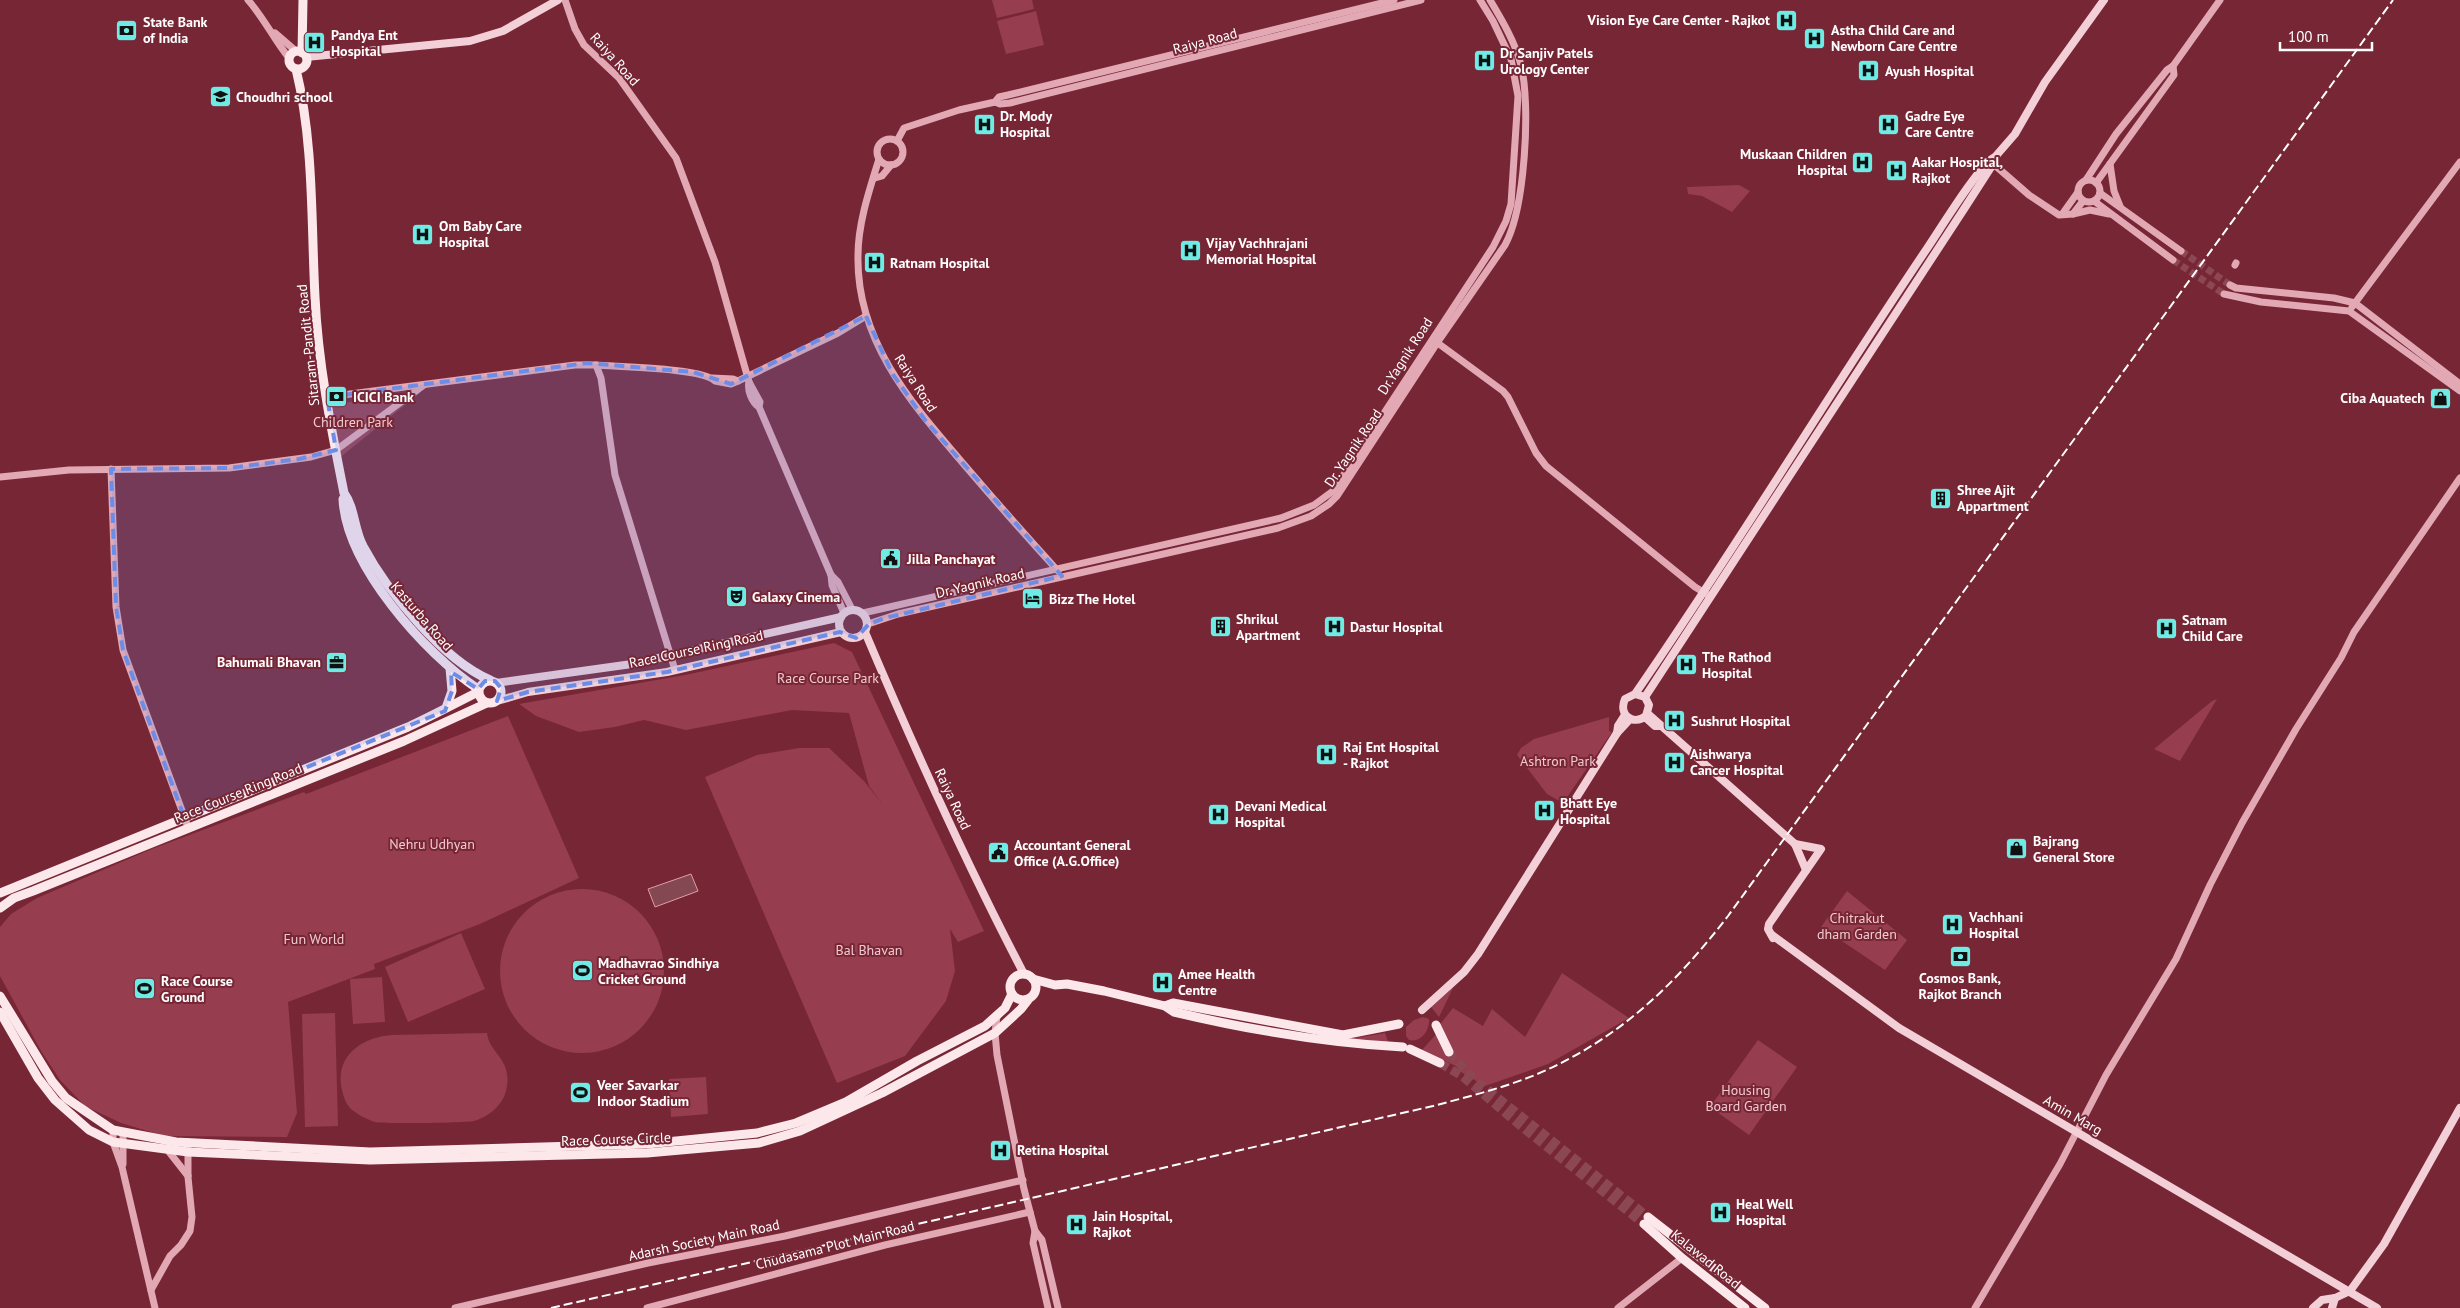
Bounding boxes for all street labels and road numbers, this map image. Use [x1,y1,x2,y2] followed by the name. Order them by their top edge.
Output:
[1171,24,1239,58] street label: Raiya Road
[586,29,644,89] street label: Raiya Road
[293,283,323,407] street label: Sitaram-Pandit Road
[1373,314,1437,398] street label: Dr.Yagnik Road
[891,351,941,415] street label: Raiya Road
[1320,405,1386,491] street label: Dr. Yagnik Road
[934,564,1026,602] street label: Dr. Yagnik Road
[387,578,457,654] street label: Kasturba Road
[627,626,765,672] street label: Race Course Ring Road
[171,759,305,827] street label: Race Course Ring Road
[931,765,975,833] street label: Raiya Road
[2040,1091,2106,1139] street label: Amin Marg
[561,1128,671,1150] street label: Race Course Circle
[627,1215,781,1265] street label: Adarsh Society Main Road
[754,1217,916,1273] street label: Chudasama Plot Main Road
[1668,1225,1744,1293] street label: Kalawad Road

